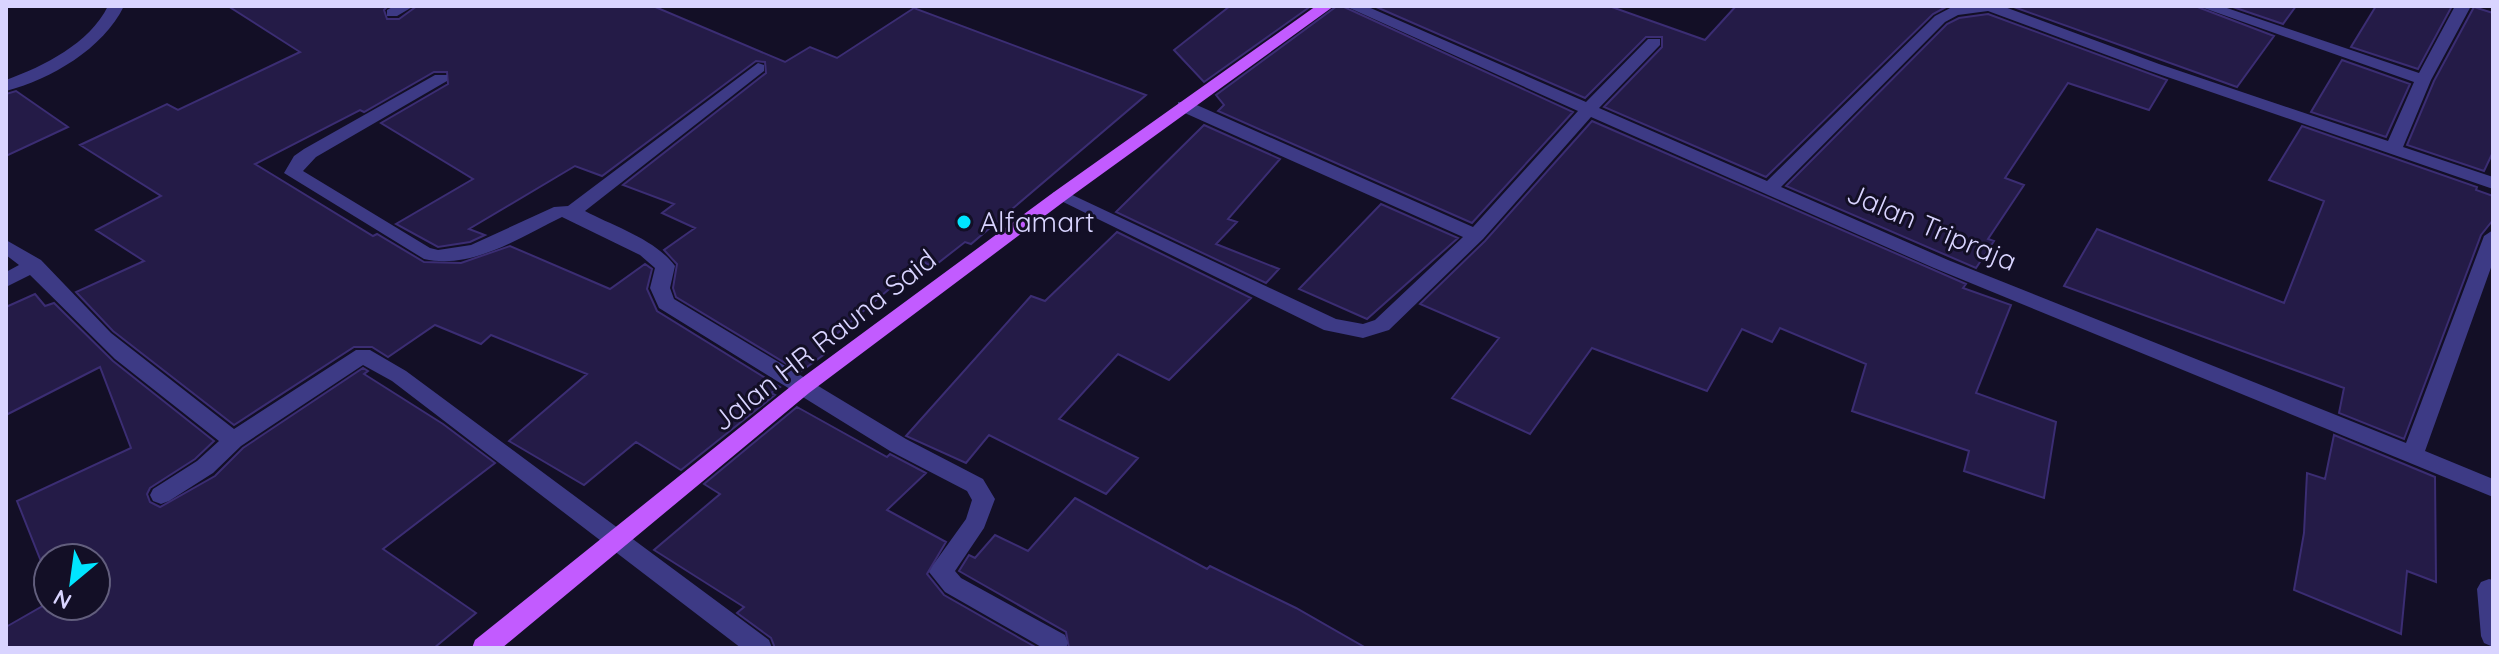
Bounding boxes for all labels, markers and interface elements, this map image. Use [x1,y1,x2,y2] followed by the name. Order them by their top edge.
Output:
[1842,175,2022,278] street label: Jalan Tripraja
[980,204,1094,239] place label: Alfamart
[955,213,973,231] marker: Alfamart
[705,241,943,438] street label: Jalan HR Rauna Said
[32,542,112,622] north arrow
[48,583,76,616] text: N

